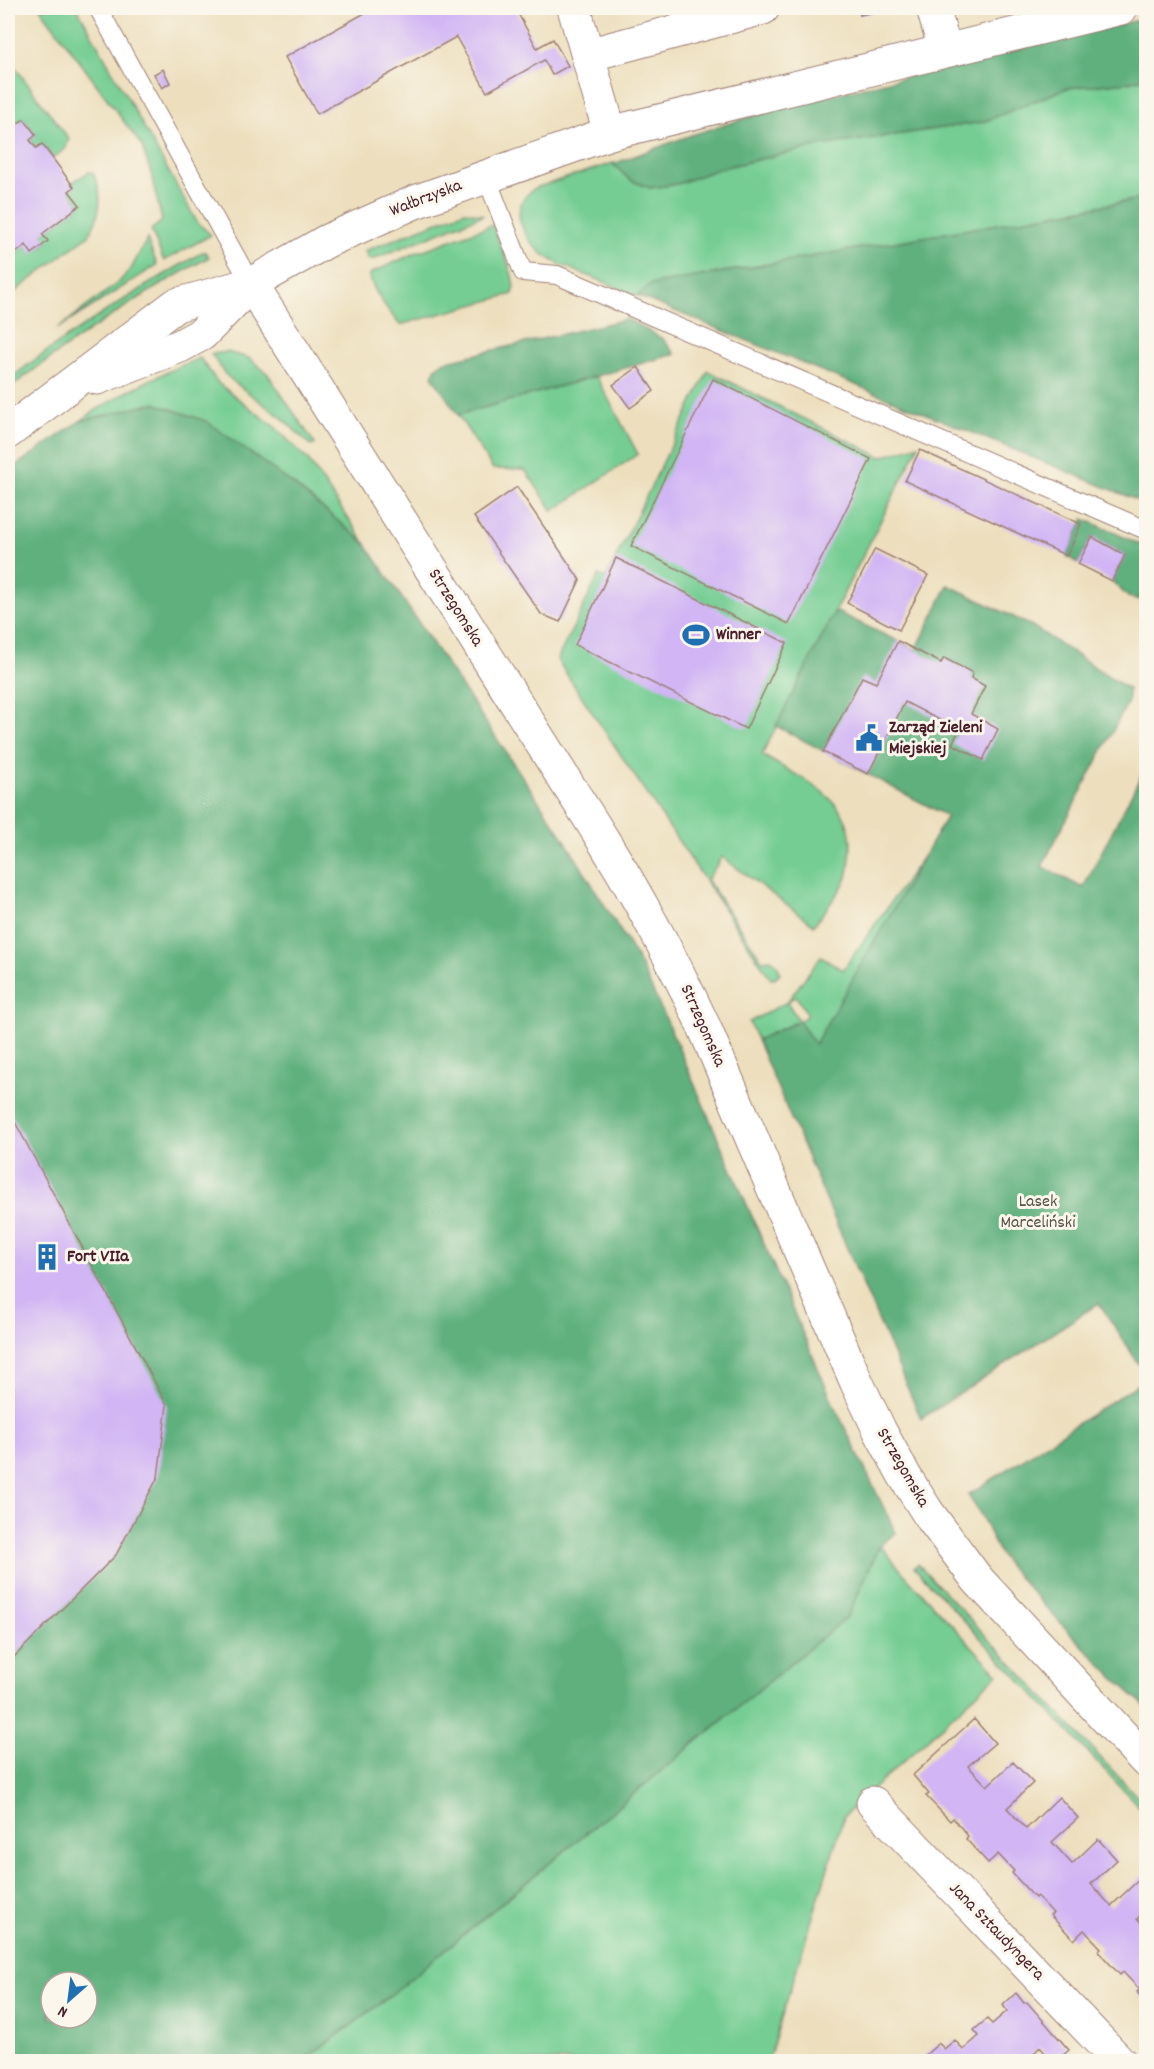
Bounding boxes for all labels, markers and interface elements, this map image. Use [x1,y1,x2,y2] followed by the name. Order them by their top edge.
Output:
[386,174,466,224] street label: Wałbrzyska
[421,564,489,652] street label: Strzegomska
[681,620,711,650] sports icon: Winner
[716,623,761,648] place label: Winner
[889,716,983,762] place label: Zarząd Zieleni Miejskiej
[854,723,884,753] public building icon: Zarząd Zieleni Miejskiej
[673,981,731,1072] street label: Strzegomska
[1001,1190,1075,1236] park label: Lasek Marceliński
[32,1242,62,1272] building icon: Fort VIIa
[67,1245,129,1270] place label: Fort VIIa
[869,1424,935,1513] street label: Strzegomska
[942,1877,1050,1987] street label: Jana Sztaudyngera
[39,1970,99,2030] north arrow
[54,1999,72,2023] text: N

